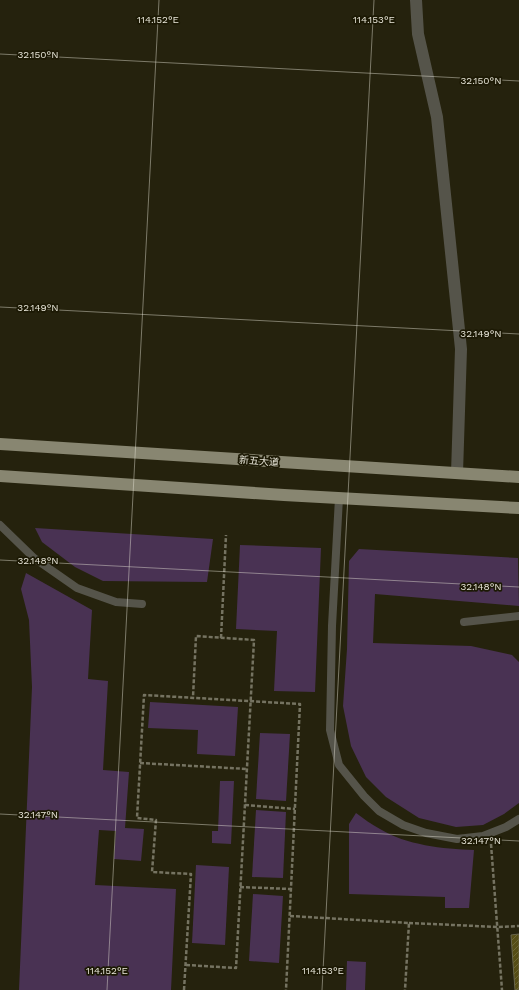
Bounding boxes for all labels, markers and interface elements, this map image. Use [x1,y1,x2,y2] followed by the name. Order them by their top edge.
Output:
[137,14,179,25] text: 114.152°E
[353,14,395,25] text: 114.153°E
[17,49,59,60] text: 32.150°N
[460,75,502,86] text: 32.150°N
[17,302,59,313] text: 32.149°N
[460,328,502,339] text: 32.149°N
[239,454,279,468] street label: 新五大道
[17,555,59,566] text: 32.148°N
[460,581,502,592] text: 32.148°N
[18,809,58,820] text: 32.147°N
[461,835,501,846] text: 32.147°N
[86,965,128,976] text: 114.152°E
[302,965,344,976] text: 114.153°E

